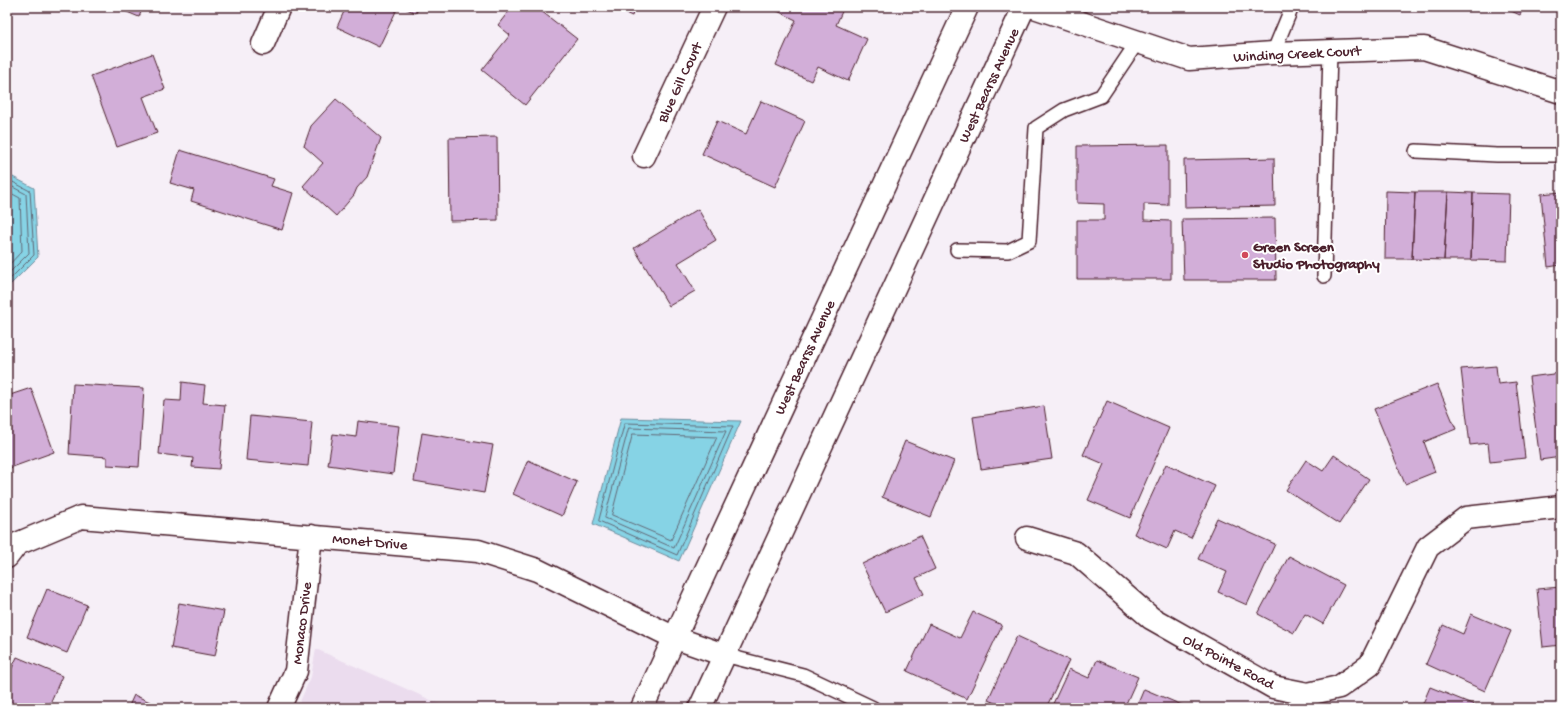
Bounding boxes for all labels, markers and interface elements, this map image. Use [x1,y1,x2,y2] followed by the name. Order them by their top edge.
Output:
[955,25,1024,146] street label: West Bearss Avenue
[654,38,708,127] street label: Blue Gill Court
[1233,43,1363,67] street label: Winding Creek Court
[1253,239,1380,274] place label: Green Screen Studio Photography
[1240,250,1250,260] marker: Green Screen Studio Photography
[771,297,840,418] street label: West Bearss Avenue
[331,531,408,555] street label: Monet Drive
[289,581,317,665] street label: Monaco Drive
[1179,631,1278,695] street label: Old Pointe Road

